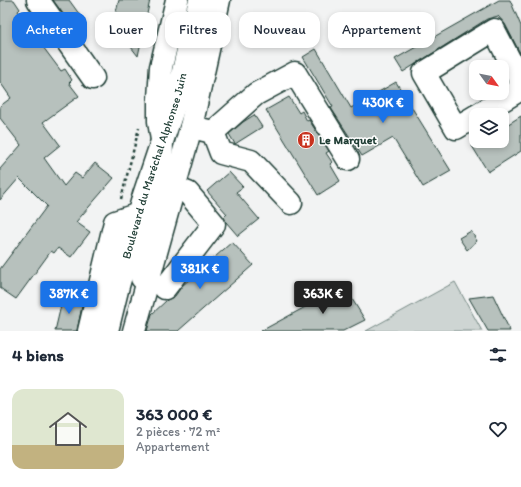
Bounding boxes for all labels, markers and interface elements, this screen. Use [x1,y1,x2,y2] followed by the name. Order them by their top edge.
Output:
[12,12,87,48] chip: Acheter
[95,12,157,48] chip: Louer
[165,12,231,48] chip: Filtres
[239,12,320,48] chip: Nouveau
[328,12,435,48] chip: Appartement
[469,60,509,100] north arrow
[469,60,509,148] map controls
[119,71,190,260] street label: Boulevard du Maréchal Alphonse Juin
[350,90,416,124] pin: 430K €
[362,95,404,110] text: 430K €
[469,108,509,148] button: layers
[296,130,316,150] building icon: Le Marquet
[319,133,377,148] place label: Le Marquet
[167,256,233,290] pin: 381K €
[181,261,219,276] text: 381K €
[36,281,102,315] pin: 387K €
[290,281,356,315] pin: 363K €
[49,286,89,301] text: 387K €
[303,286,343,301] text: 363K €
[487,344,509,366] icon: filters
[12,345,64,365] text: 4 biens
[136,404,212,424] text: 363 000 €
[44,405,92,453] icon: home
[487,418,509,440] icon: heart
[136,424,220,439] text: 2 pièces · 72 m²
[136,439,210,454] text: Appartement

